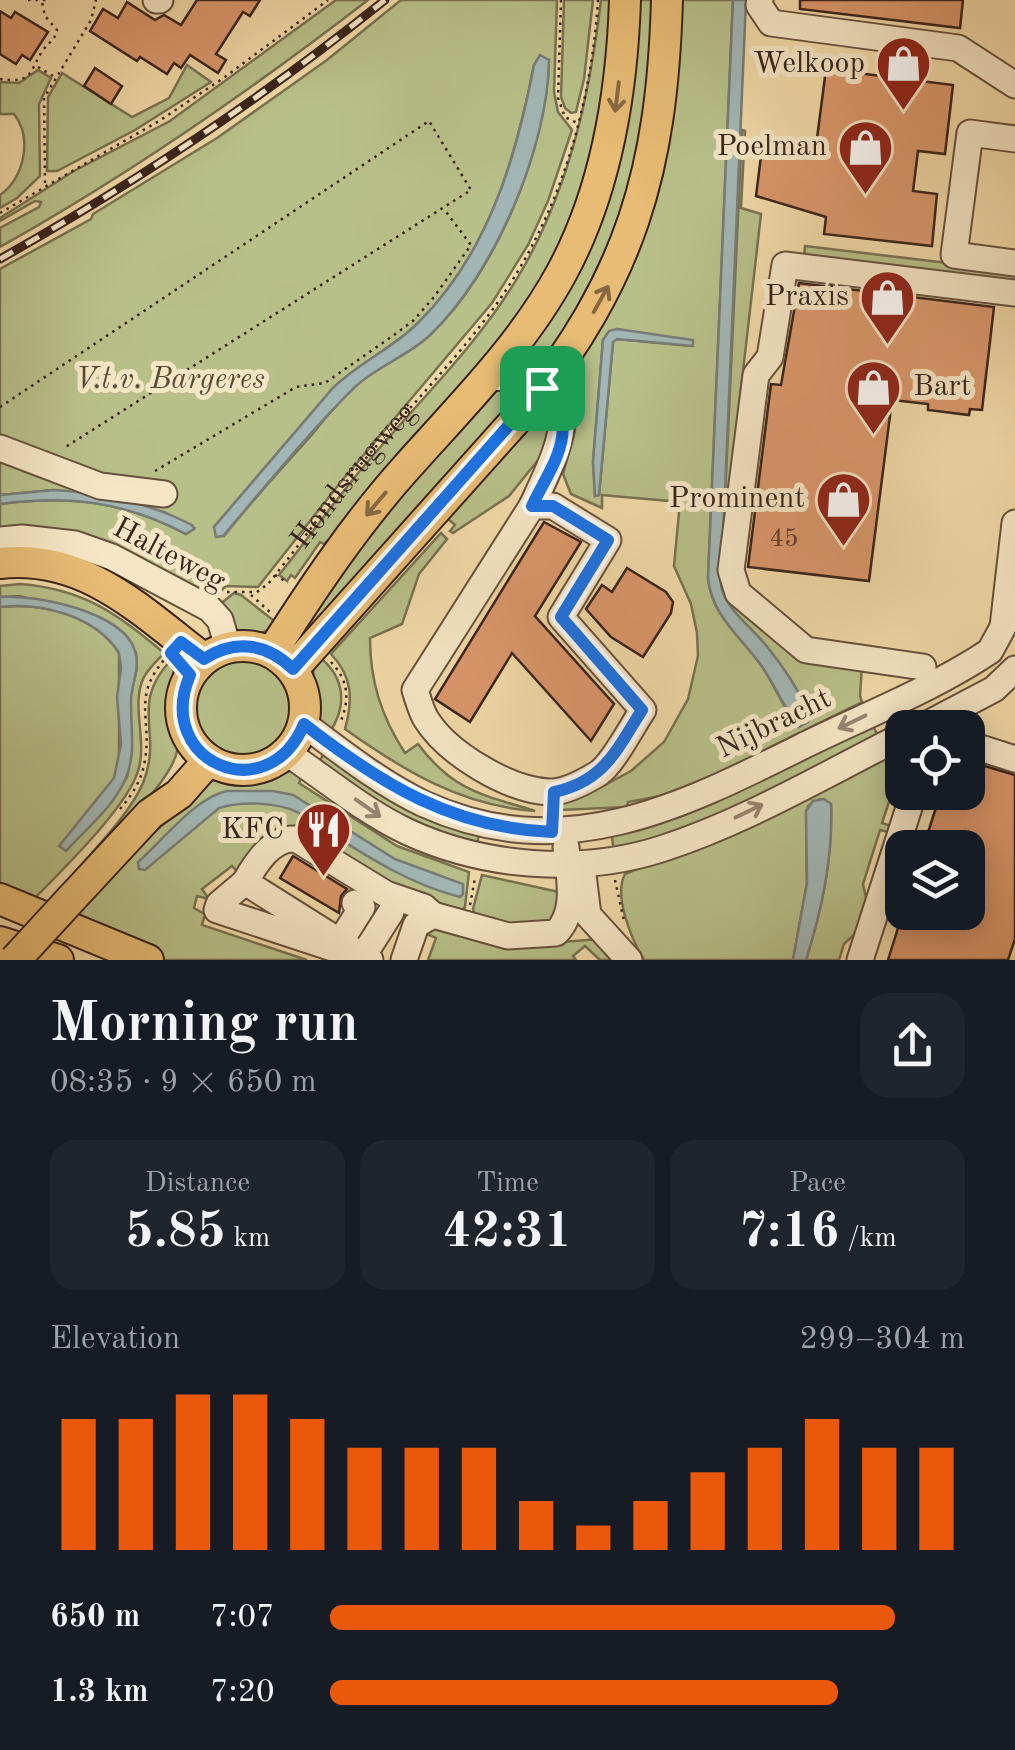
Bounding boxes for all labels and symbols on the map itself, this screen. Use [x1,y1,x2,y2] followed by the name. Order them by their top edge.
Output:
[874,34,934,113] shop icon: Welkoop
[753,49,865,79] place label: Welkoop
[607,80,626,113] one-way arrow
[836,117,896,196] shop icon: Poelman
[717,132,827,162] place label: Poelman
[858,267,918,346] shop icon: Praxis
[765,282,849,312] place label: Praxis
[592,285,612,314] one-way arrow
[500,346,585,431] pin
[844,357,904,436] shop icon: Bart
[75,365,265,395] park label: V.t.v. Bargeres
[913,372,971,402] place label: Bart
[286,397,423,555] street label: Hondsrugweg
[814,469,874,548] shop icon: Prominent
[669,484,805,514] place label: Prominent
[365,490,387,516] one-way arrow
[108,513,230,597] street label: Halteweg
[769,527,799,552] house number: 45
[712,684,836,764] street label: Nijbracht
[837,713,867,732] one-way arrow
[353,797,381,818] one-way arrow
[293,800,353,879] restaurant icon: KFC
[733,801,763,820] one-way arrow
[221,815,284,845] place label: KFC

